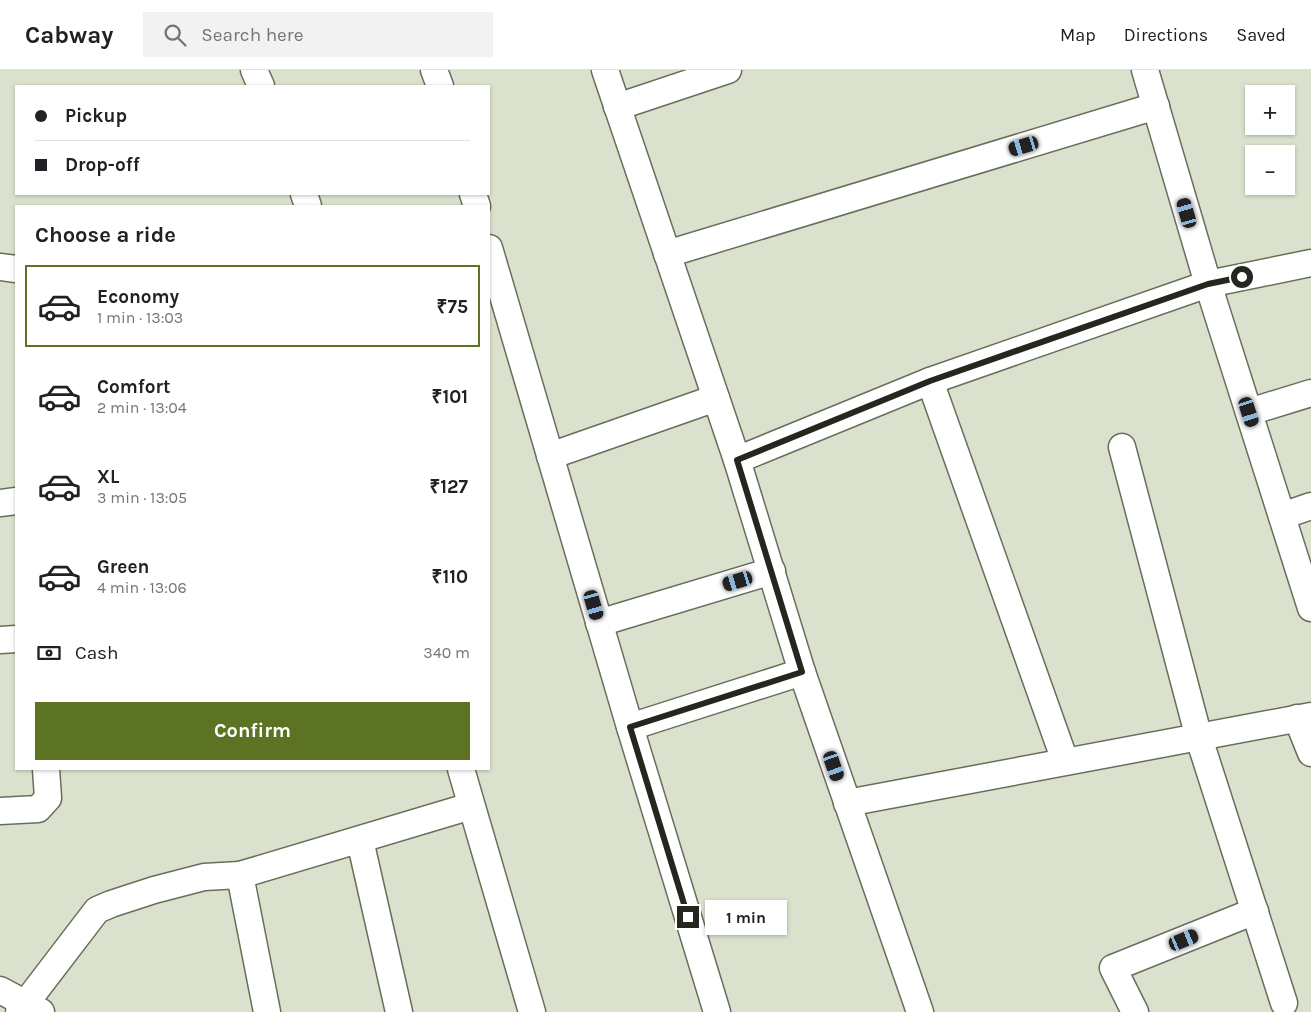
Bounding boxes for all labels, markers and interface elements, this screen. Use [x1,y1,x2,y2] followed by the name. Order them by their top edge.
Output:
[143,12,493,57] search box
[25,21,113,49] text: Cabway
[161,21,189,49] icon: search
[201,24,304,46] text: Search here
[1060,24,1096,46] text: Map
[1124,24,1208,46] text: Directions
[1236,24,1286,46] text: Saved
[1245,85,1295,195] map controls
[1245,85,1295,135] button: +
[65,105,127,127] text: Pickup
[1007,134,1040,158] car
[1245,145,1295,195] button: −
[65,154,140,176] text: Drop-off
[1175,197,1198,229] car
[35,222,176,248] text: Choose a ride
[1231,266,1253,288] route start
[37,284,82,329] icon: car
[97,286,179,308] text: Economy
[437,296,468,318] text: ₹75
[97,308,183,327] text: 1 min · 13:03
[37,374,82,419] icon: car
[97,376,171,398] text: Comfort
[432,386,468,408] text: ₹101
[1237,395,1260,429] car
[97,398,187,417] text: 2 min · 13:04
[37,464,82,509] icon: car
[97,466,119,488] text: XL
[429,476,468,498] text: ₹127
[97,488,187,507] text: 3 min · 13:05
[37,554,82,599] icon: car
[97,556,149,578] text: Green
[432,566,468,588] text: ₹110
[721,569,754,593] car
[97,578,187,597] text: 4 min · 13:06
[582,589,605,621] car
[35,639,63,667] icon: cash
[75,642,119,664] text: Cash
[423,643,470,662] text: 340 m
[35,702,470,760] button: Confirm
[822,749,845,783] car
[706,900,788,934] callout: 1 min
[677,906,699,928] route end
[726,908,766,927] text: 1 min
[1167,927,1200,953] car

